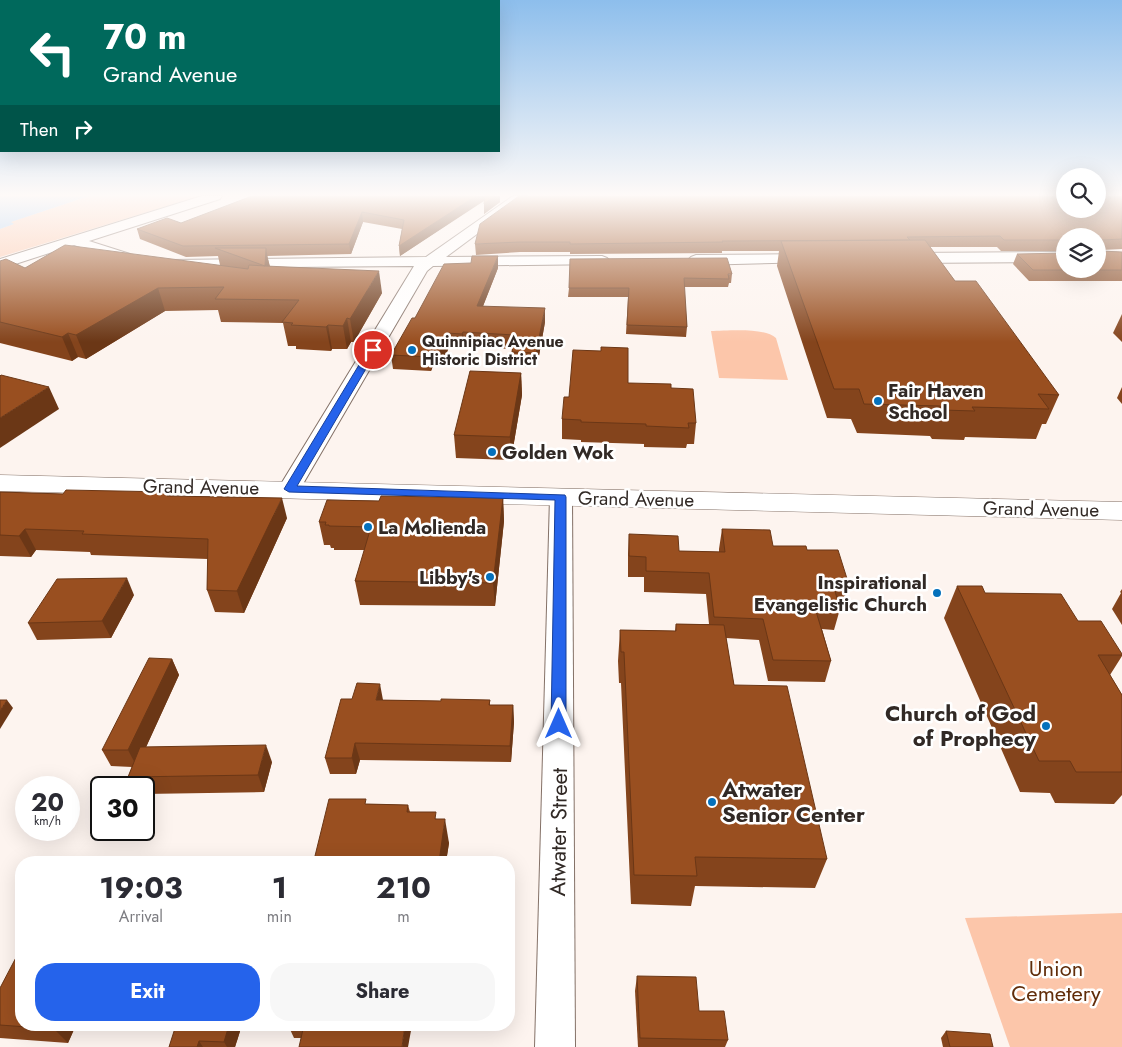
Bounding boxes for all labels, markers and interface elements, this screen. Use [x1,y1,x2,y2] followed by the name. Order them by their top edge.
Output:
[103,12,186,62] text: 70 m
[20,20,85,85] icon: left
[103,58,237,90] text: Grand Avenue
[69,115,97,143] icon: right
[20,116,59,143] text: Then
[1056,168,1106,278] map controls
[1056,168,1106,218] button: search
[1056,228,1106,278] button: layers
[352,329,394,371] pin
[422,330,564,371] place label: Quinnipiac Avenue Historic District
[359,336,387,364] icon: arrive
[406,344,418,356] marker: Quinnipiac Avenue Historic District
[888,377,984,426] place label: Fair Haven School
[872,395,884,407] marker: Fair Haven School
[502,439,614,466] place label: Golden Wok
[486,446,498,458] marker: Golden Wok
[143,472,259,502] street label: Grand Avenue
[578,484,694,514] street label: Grand Avenue
[983,494,1099,524] street label: Grand Avenue
[378,514,486,541] place label: La Molienda
[362,521,374,533] marker: La Molienda
[419,564,480,591] place label: Libby's
[754,569,927,618] place label: Inspirational Evangelistic Church
[484,571,496,583] marker: Libby's
[931,587,943,599] marker: Inspirational Evangelistic Church
[532,697,584,749] position arrow
[885,697,1037,754] place label: Church of God of Prophecy
[1040,720,1052,732] marker: Church of God of Prophecy
[541,767,575,897] street label: Atwater Street
[721,773,865,830] place label: Atwater Senior Center
[90,776,155,841] speed limit sign: 30
[31,784,64,820] text: 20
[706,796,718,808] marker: Atwater Senior Center
[34,812,61,830] text: km/h
[99,866,183,909] text: 19:03
[272,866,287,909] text: 1
[376,866,431,909] text: 210
[119,905,163,928] text: Arrival
[267,905,292,928] text: min
[397,905,410,928] text: m
[1011,952,1101,1009] park label: Union Cemetery
[35,963,260,1021] button: Exit
[270,963,495,1021] button: Share

